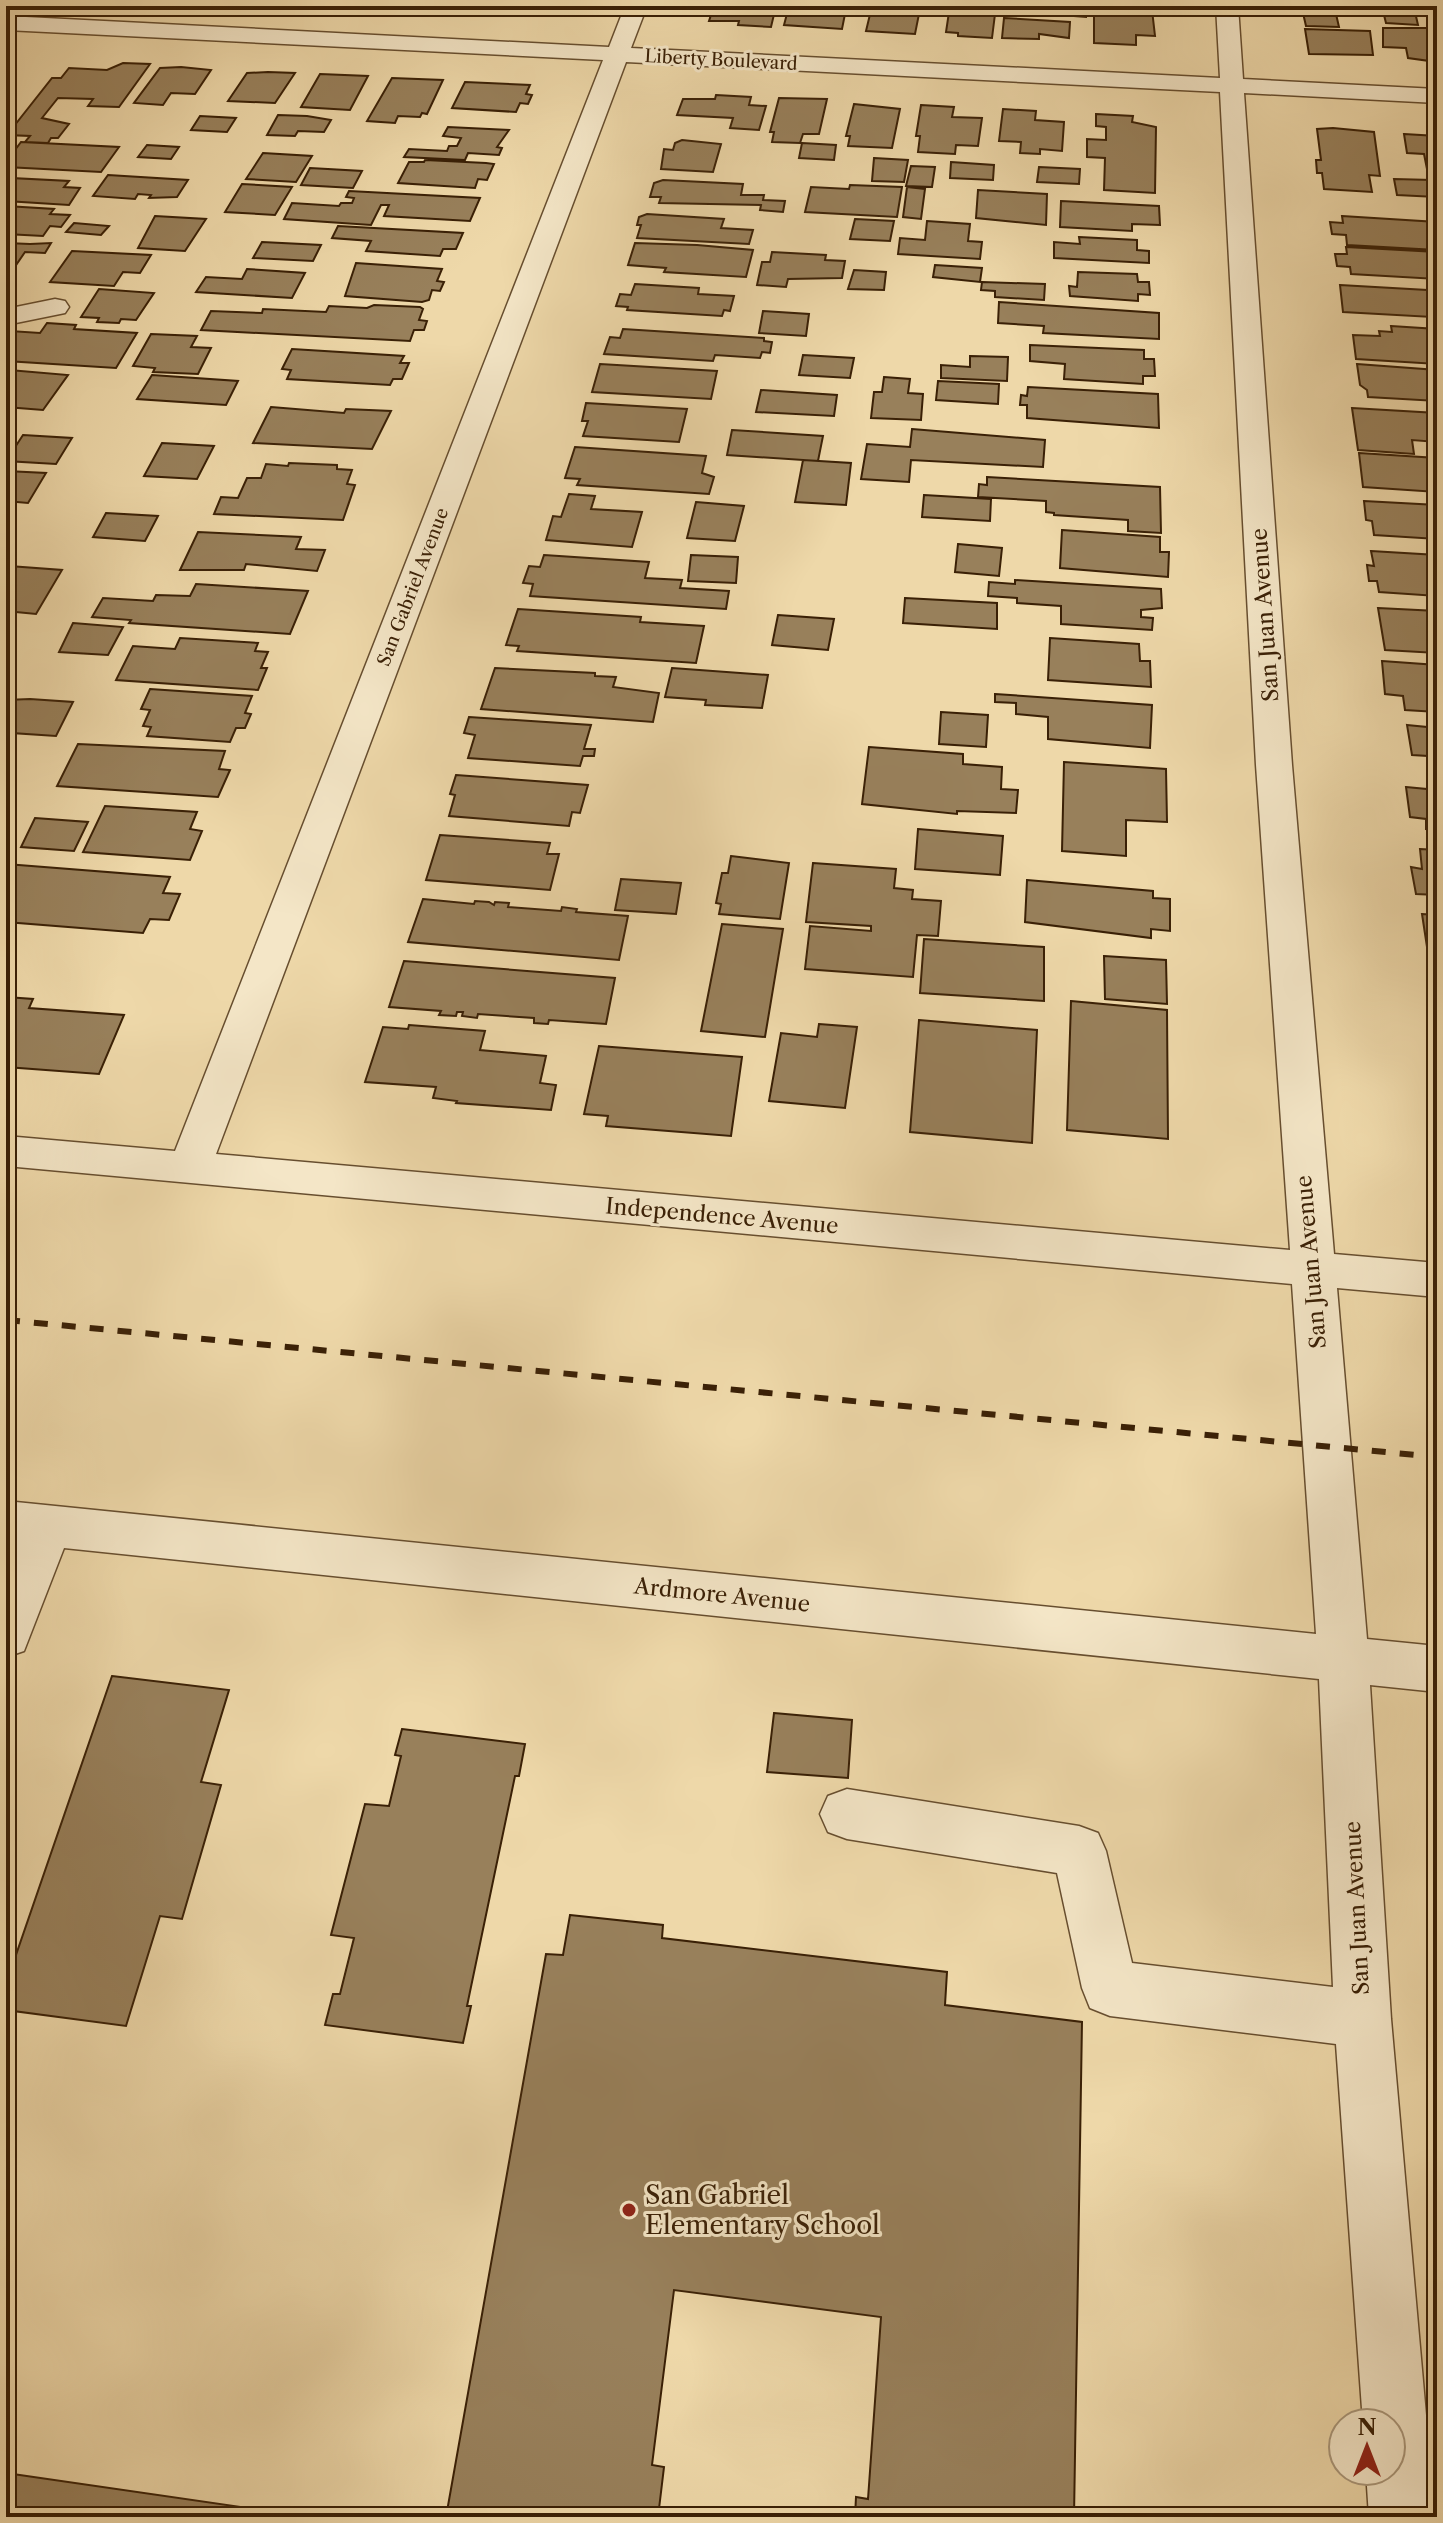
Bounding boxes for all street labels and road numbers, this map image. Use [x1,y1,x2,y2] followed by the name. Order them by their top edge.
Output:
[644,45,798,75] street label: Liberty Boulevard
[373,505,453,669] street label: San Gabriel Avenue
[1245,527,1285,703] street label: San Juan Avenue
[1290,1174,1332,1350] street label: San Juan Avenue
[604,1192,840,1240] street label: Independence Avenue
[632,1572,811,1618] street label: Ardmore Avenue
[1339,1820,1375,1996] street label: San Juan Avenue

